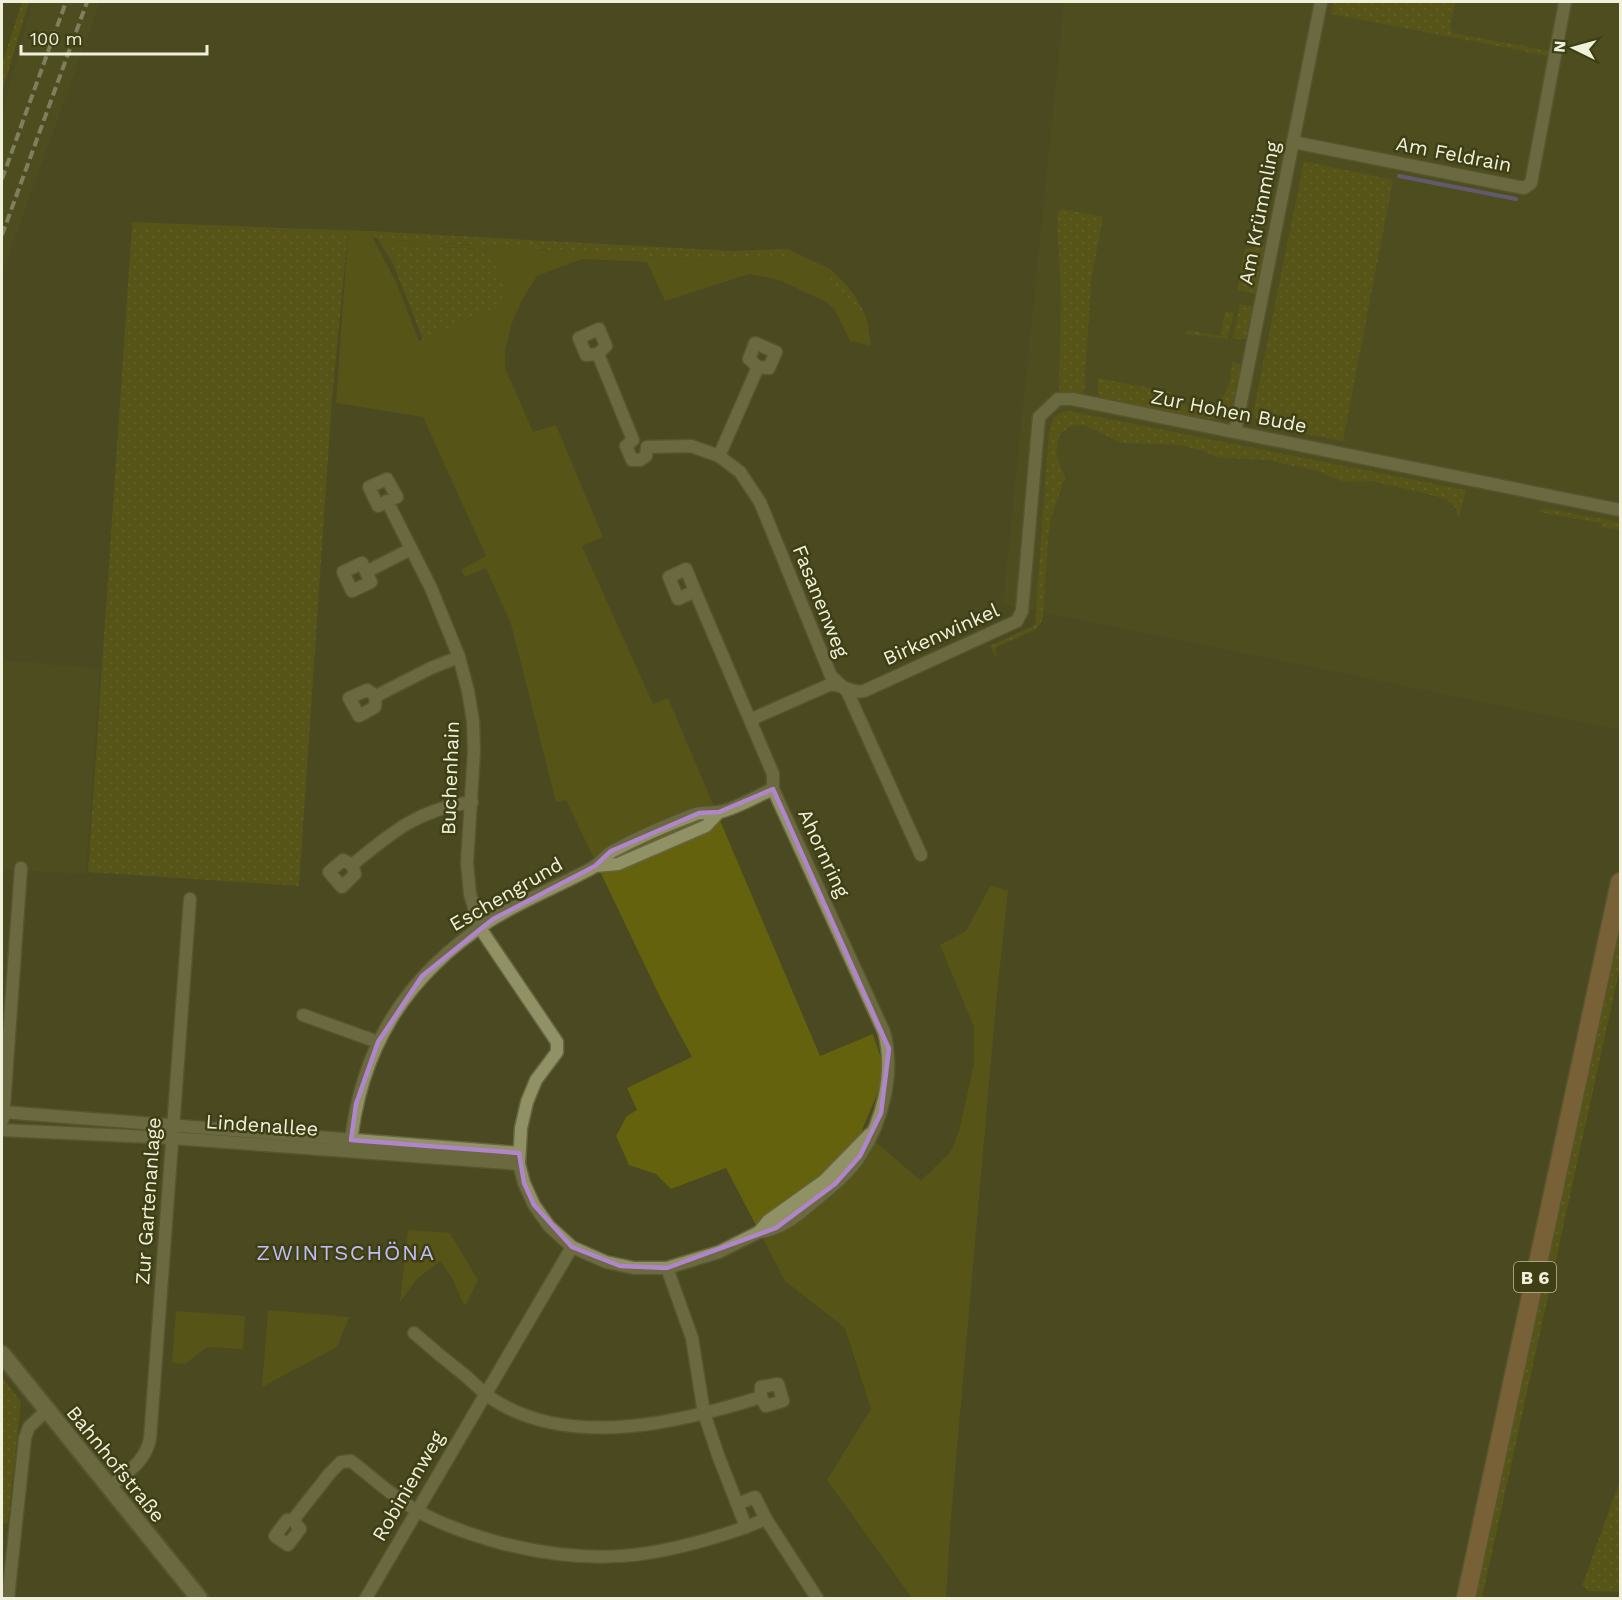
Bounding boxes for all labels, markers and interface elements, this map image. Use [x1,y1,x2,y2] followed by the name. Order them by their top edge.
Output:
[21,18,207,56] scale bar
[1544,18,1604,78] north arrow
[30,28,83,49] text: 100 m
[1550,40,1570,53] text: N
[1394,131,1514,177] street label: Am Feldrain
[1233,139,1285,287] street label: Am Krümmling
[1149,384,1309,438] street label: Zur Hohen Bude
[788,541,855,661] street label: Fasanenweg
[879,598,1003,670] street label: Birkenwinkel
[436,720,464,836] street label: Buchenhain
[793,805,855,901] street label: Ahornring
[445,852,567,936] street label: Eschengrund
[205,1109,319,1141] street label: Lindenallee
[130,1116,166,1286] street label: Zur Gartenanlage
[256,1240,436,1265] district label: ZWINTSCHÖNA
[1514,1262,1556,1292] road number: B 6
[62,1401,170,1527] street label: Bahnhofstraße
[367,1426,449,1545] street label: Robinienweg

